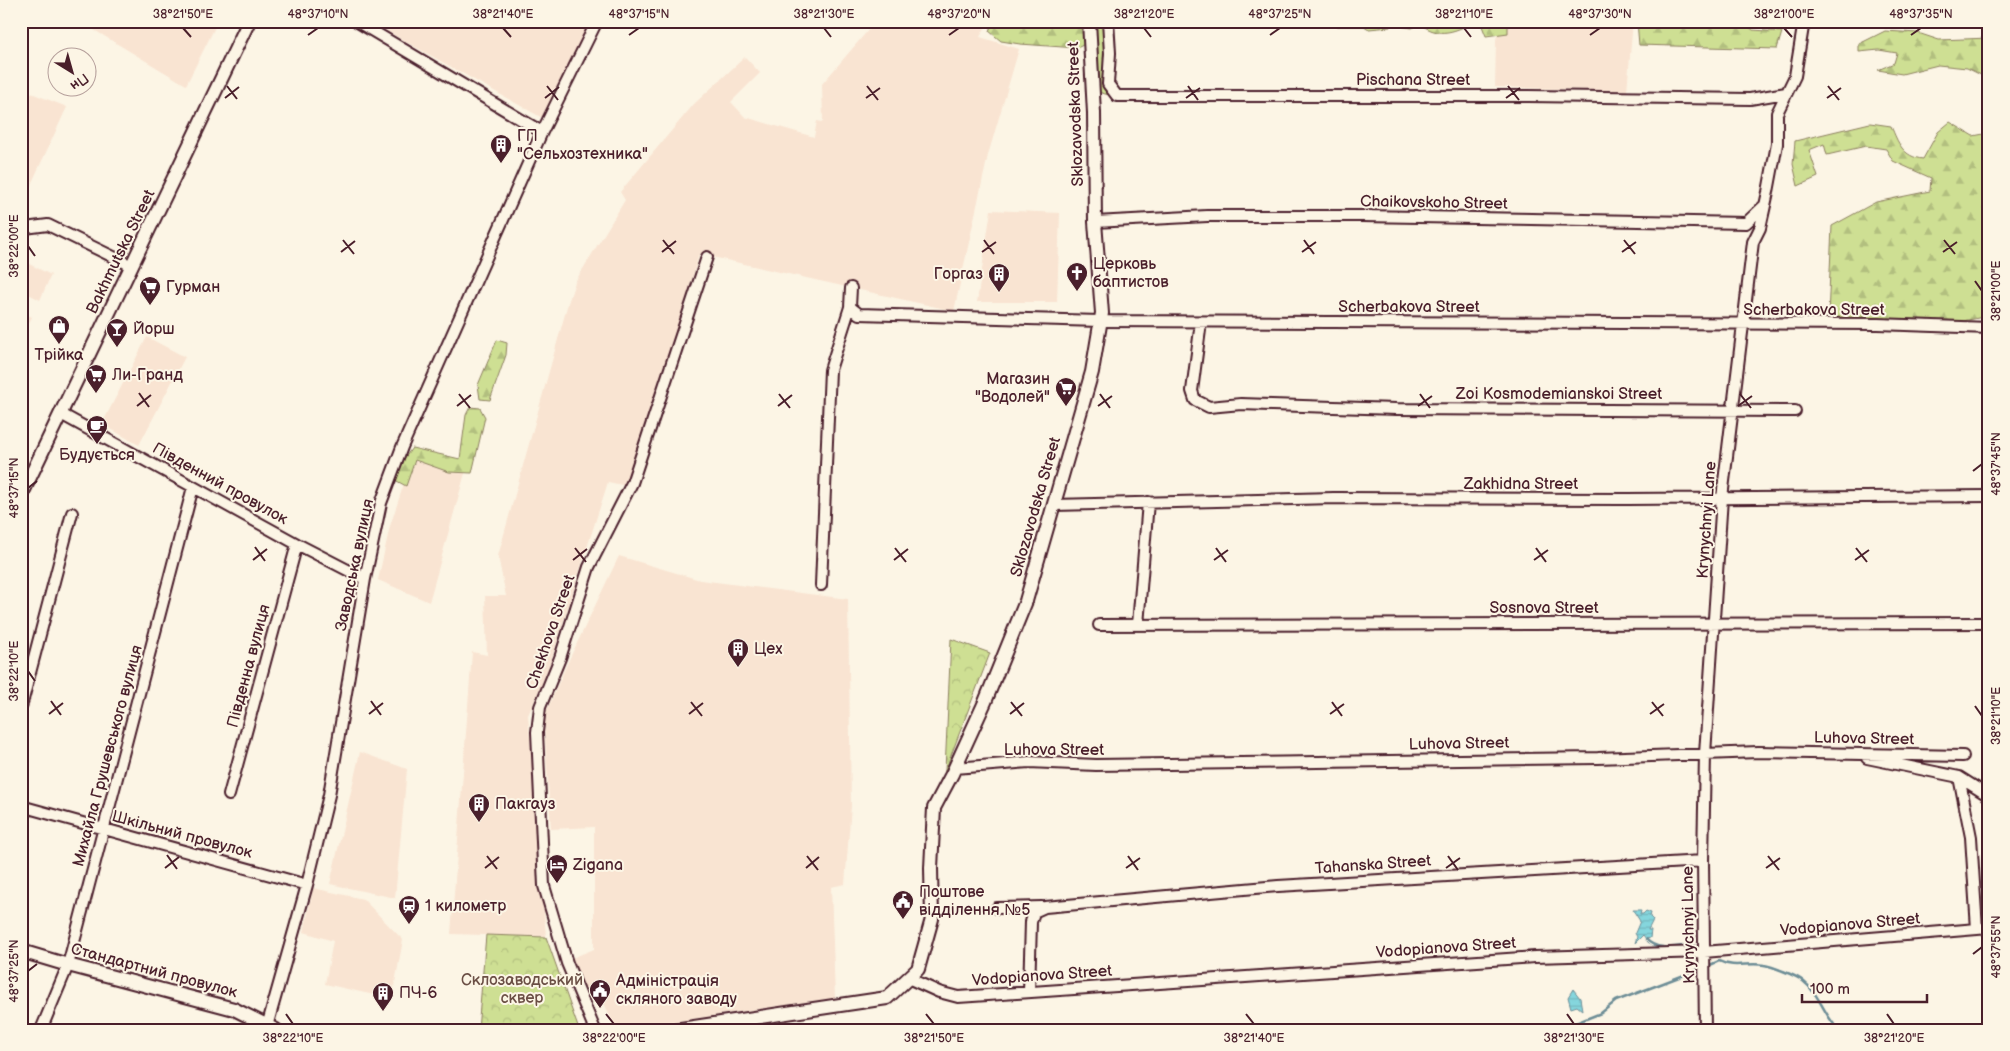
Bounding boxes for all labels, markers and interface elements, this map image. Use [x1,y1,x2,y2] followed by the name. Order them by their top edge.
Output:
[153,7,213,22] text: 38°21'50"E
[287,7,349,22] text: 48°37'10"N
[473,7,534,22] text: 38°21'40"E
[609,7,669,22] text: 48°37'15"N
[794,7,855,22] text: 38°21'30"E
[927,7,991,22] text: 48°37'20"N
[1114,7,1174,22] text: 38°21'20"E
[1248,7,1312,22] text: 48°37'25"N
[1435,7,1493,22] text: 38°21'10"E
[1568,7,1632,22] text: 48°37'30"N
[1754,7,1814,22] text: 38°21'00"E
[1889,7,1953,22] text: 48°37'35"N
[1064,41,1088,187] street label: Sklozavodska Street
[48,48,98,98] north arrow
[67,70,92,94] text: Пн
[1356,71,1470,90] street label: Pischana Street
[517,127,648,164] place label: ГП "Сельхозтехника"
[489,133,513,164] building icon: ГП "Сельхозтехника"
[83,187,159,317] street label: Bakhmutska Street
[1360,192,1508,214] street label: Chaikovskoho Street
[7,214,22,278] text: 38°22'00"E
[1093,255,1169,292] place label: Церковь баптистов
[1065,261,1089,292] church icon: Церковь баптистов
[1989,261,2004,321] text: 38°21'00"E
[987,262,1011,293] building icon: Горгаз
[934,265,983,284] place label: Горгаз
[138,275,162,306] supermarket icon: Гурман
[166,278,220,297] place label: Гурман
[1338,298,1480,317] street label: Scherbakova Street
[1743,301,1885,320] street label: Scherbakova Street
[47,314,71,345] shop icon: Трійка
[105,317,129,348] bar icon: Йорш
[133,320,175,339] place label: Йорш
[34,346,84,365] place label: Трійка
[84,363,108,394] supermarket icon: Ли-Гранд
[111,366,183,385] place label: Ли-Гранд
[975,370,1050,407] place label: Магазин "Водолей"
[1054,376,1078,407] supermarket icon: Магазин "Водолей"
[1455,385,1662,404] street label: Zoi Kosmodemianskoi Street
[85,414,109,445] cafe icon: Будується
[1989,432,2004,496] text: 48°37'45"N
[1007,435,1065,579] street label: Sklozavodska Street
[149,439,291,529] street label: Південний провулок
[59,446,135,465] place label: Будується
[7,458,22,518] text: 48°37'15"N
[1693,460,1721,579] street label: Krynychnyi Lane
[1463,475,1578,494] street label: Zakhidna Street
[332,497,378,633] street label: Заводська вулиця
[523,572,580,692] street label: Chekhova Street
[1489,599,1599,618] street label: Sosnova Street
[223,602,275,730] street label: Південна вулиця
[726,637,750,668] building icon: Цех
[7,640,22,701] text: 38°22'10"E
[754,640,782,659] place label: Цех
[69,643,147,869] street label: Михайла Грушевського вулиця
[1989,687,2004,745] text: 38°21'10"E
[1814,729,1914,749] street label: Luhova Street
[1409,734,1509,754] street label: Luhova Street
[1004,741,1104,760] street label: Luhova Street
[467,792,491,823] building icon: Пакгауз
[495,795,556,814] place label: Пакгауз
[110,807,255,863] street label: Шкільний провулок
[1314,851,1432,879] street label: Tahanska Street
[545,853,569,884] hotel icon: Zigana
[572,856,623,875] place label: Zigana
[1678,865,1700,984] street label: Krynychnyi Lane
[919,883,1030,920] place label: Поштове відділення №5
[891,889,915,920] public building icon: Поштове відділення №5
[397,894,421,925] station icon: 1 километр
[425,897,506,916] place label: 1 километр
[1779,909,1921,941] street label: Vodopianova Street
[1989,915,2004,979] text: 48°37'55"N
[1375,934,1517,962] street label: Vodopianova Street
[7,939,22,1003] text: 48°37'25"N
[69,940,240,1003] street label: Стандартний провулок
[971,962,1113,990] street label: Vodopianova Street
[461,971,583,1008] park label: Склозаводський сквер
[1802,971,1928,1003] scale bar
[615,972,737,1009] place label: Адміністрація скляного заводу
[588,978,612,1009] public building icon: Адміністрація скляного заводу
[1810,980,1850,999] text: 100 m
[371,981,395,1012] building icon: ПЧ-6
[399,984,437,1003] place label: ПЧ-6
[263,1031,324,1046] text: 38°22'10"E
[582,1031,646,1046] text: 38°22'00"E
[904,1031,964,1046] text: 38°21'50"E
[1224,1031,1285,1046] text: 38°21'40"E
[1544,1031,1605,1046] text: 38°21'30"E
[1864,1031,1924,1046] text: 38°21'20"E

